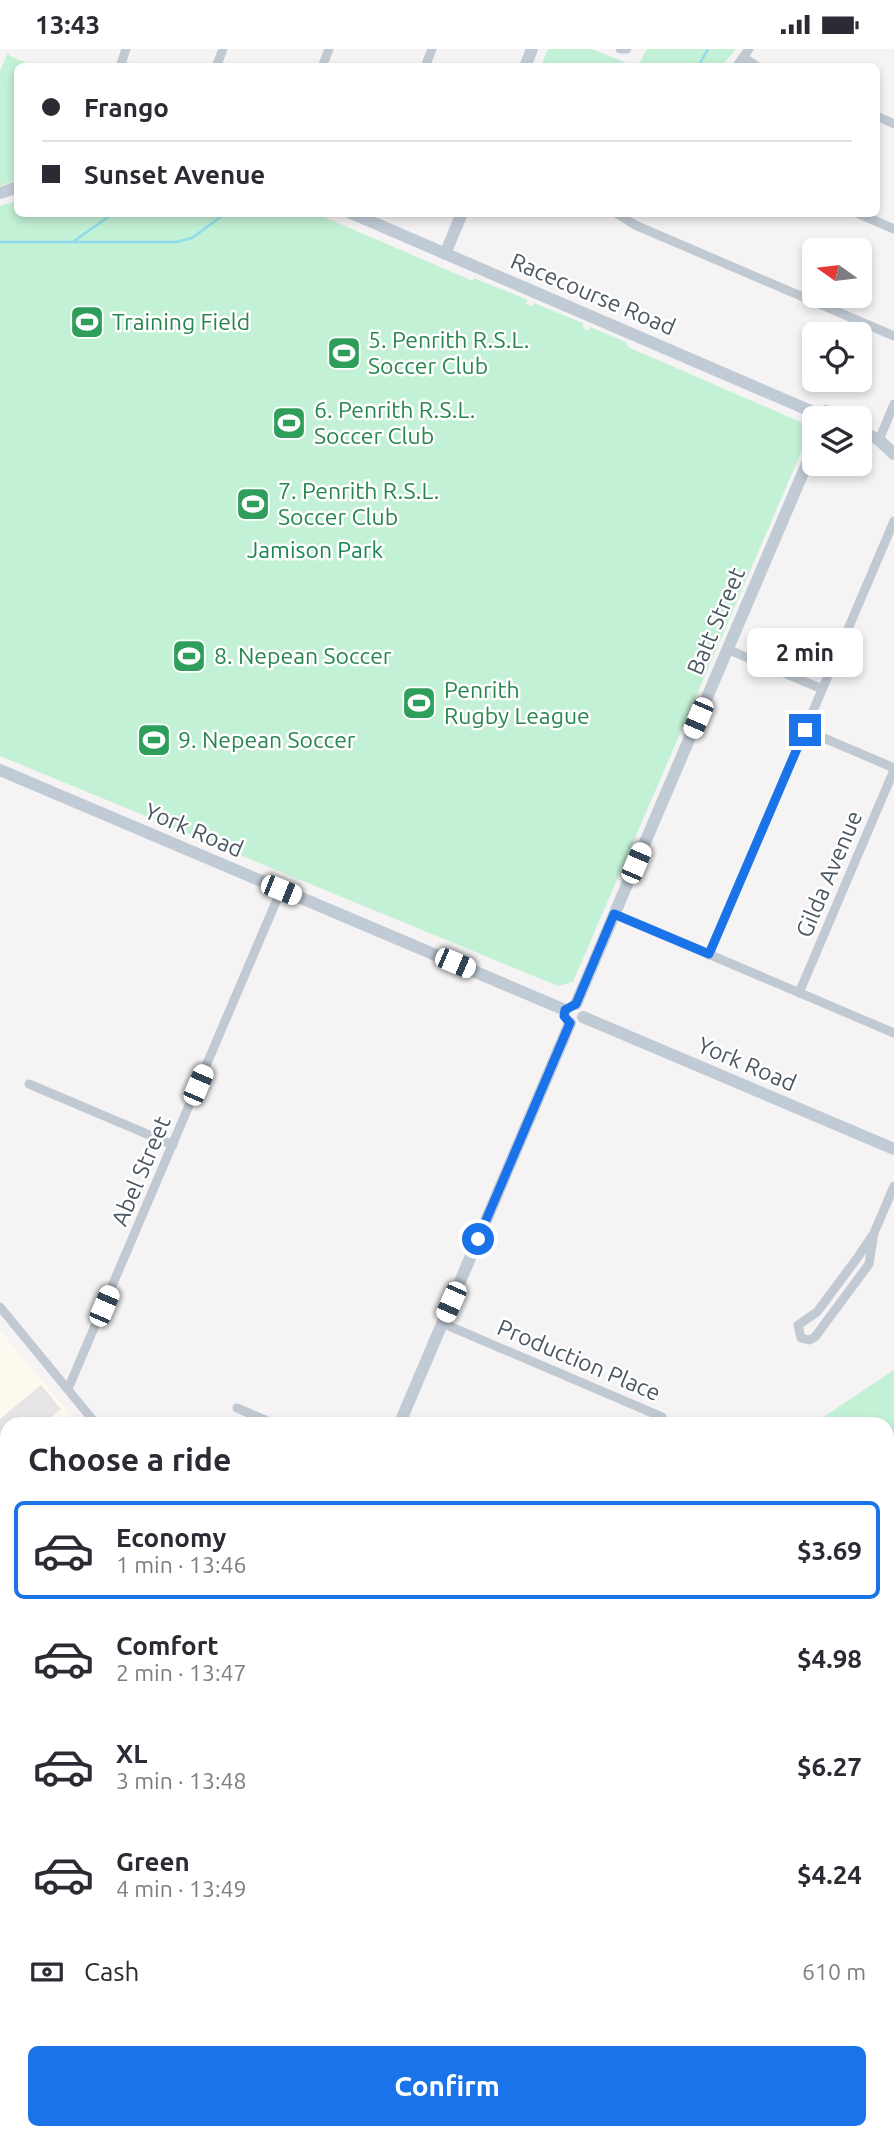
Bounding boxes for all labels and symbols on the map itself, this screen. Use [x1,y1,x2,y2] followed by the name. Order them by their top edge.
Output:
[802,238,872,308] north arrow
[507,248,679,339] street label: Racecourse Road
[68,303,106,341] sports icon: Training Field
[112,309,250,334] place label: Training Field
[368,327,529,378] place label: 5. Penrith R.S.L. Soccer Club
[325,334,363,372] sports icon: 5. Penrith R.S.L. Soccer Club
[314,397,475,448] place label: 6. Penrith R.S.L. Soccer Club
[270,404,308,442] sports icon: 6. Penrith R.S.L. Soccer Club
[278,478,439,529] place label: 7. Penrith R.S.L. Soccer Club
[234,485,272,523] sports icon: 7. Penrith R.S.L. Soccer Club
[247,537,383,562] park label: Jamison Park
[682,563,749,678] street label: Batt Street
[747,629,863,677] callout: 2 min
[170,637,208,675] sports icon: 8. Nepean Soccer
[214,643,392,668] place label: 8. Nepean Soccer
[444,677,590,728] place label: Penrith Rugby League
[400,684,438,722] sports icon: Penrith Rugby League
[681,695,716,741] car
[789,714,821,746] route end
[135,721,173,759] sports icon: 9. Nepean Soccer
[178,727,356,752] place label: 9. Nepean Soccer
[141,798,247,861] street label: York Road
[791,807,866,941] street label: Gilda Avenue
[619,840,654,886] car
[258,872,305,908] car
[432,945,479,981] car
[694,1032,800,1095] street label: York Road
[181,1062,216,1108] car
[106,1112,175,1229] street label: Abel Street
[462,1223,494,1255] route start
[433,1279,470,1325] car
[87,1283,122,1329] car
[494,1314,664,1405] street label: Production Place

